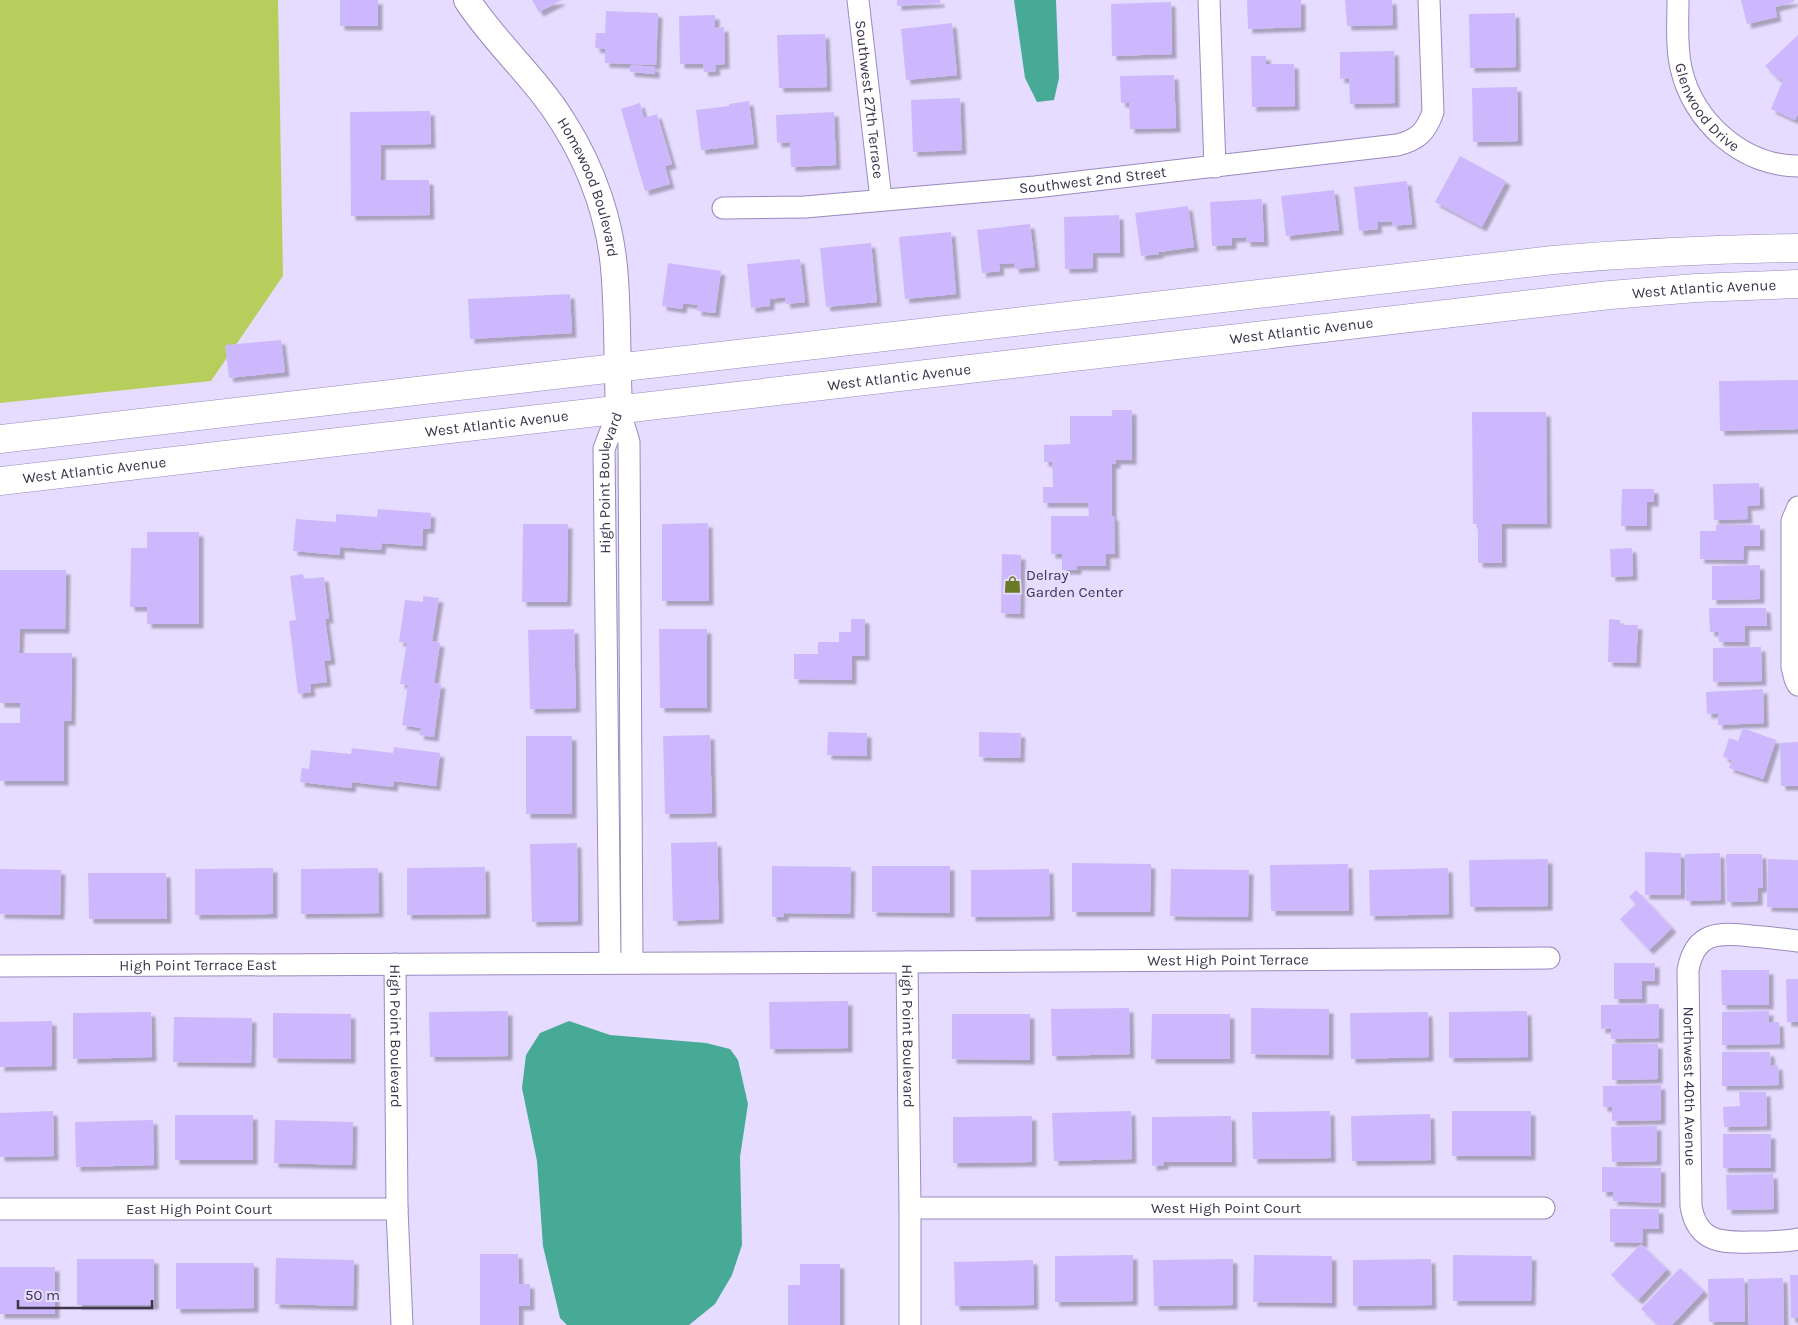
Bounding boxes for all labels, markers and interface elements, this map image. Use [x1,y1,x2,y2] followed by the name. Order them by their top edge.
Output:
[851,19,888,180] street label: Southwest 27th Terrace
[1671,61,1743,155] street label: Glenwood Drive
[553,114,622,258] street label: Homewood Boulevard
[1018,163,1168,197] street label: Southwest 2nd Street
[1631,276,1776,302] street label: West Atlantic Avenue
[1229,313,1374,348] street label: West Atlantic Avenue
[826,360,972,394] street label: West Atlantic Avenue
[424,406,569,441] street label: West Atlantic Avenue
[595,410,626,554] street label: High Point Boulevard
[22,453,167,487] street label: West Atlantic Avenue
[1026,566,1124,601] place label: Delray Garden Center
[1002,574,1022,594] shop icon: Delray Garden Center
[1147,950,1309,970] street label: West High Point Terrace
[119,956,277,974] street label: High Point Terrace East
[386,964,405,1108] street label: High Point Boulevard
[898,964,918,1108] street label: High Point Boulevard
[1679,1006,1699,1166] street label: Northwest 40th Avenue
[1151,1199,1301,1217] street label: West High Point Court
[126,1200,272,1218] street label: East High Point Court
[18,1278,151,1310] scale bar
[25,1286,60,1304] text: 50 m

